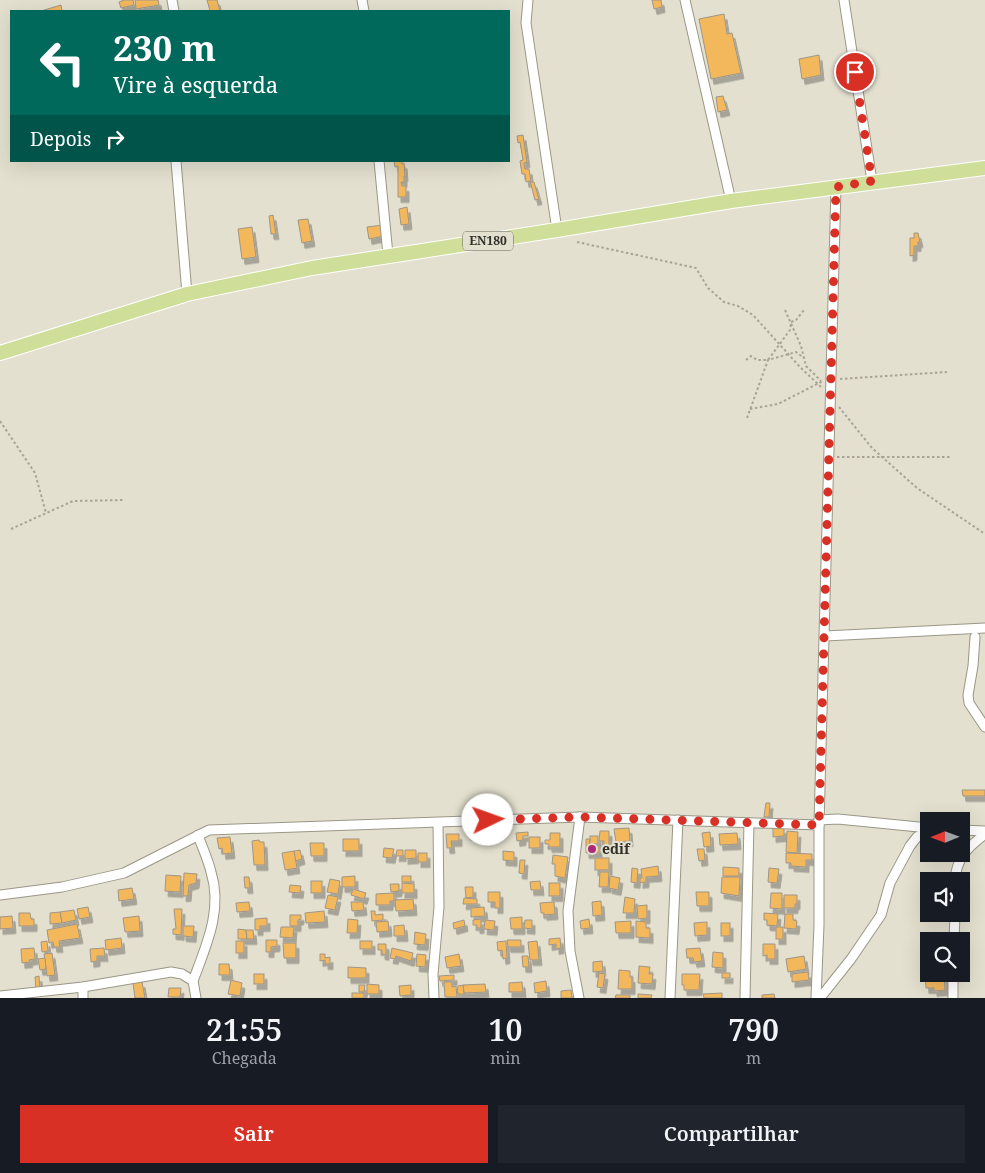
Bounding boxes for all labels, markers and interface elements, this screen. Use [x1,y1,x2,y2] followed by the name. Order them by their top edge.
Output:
[113,24,216,71] text: 230 m
[30,30,95,95] icon: left
[834,51,876,93] pin
[841,58,869,86] icon: arrive
[113,69,278,99] text: Vire à esquerda
[101,125,129,153] icon: right
[30,126,91,152] text: Depois
[463,232,513,250] road number: EN180
[461,793,513,845] position arrow
[920,812,970,862] north arrow
[920,812,970,982] map controls
[602,839,631,858] place label: edif
[586,843,598,855] marker: edif
[920,872,970,922] button: sound
[920,932,970,982] button: search
[206,1009,283,1050] text: 21:55
[489,1009,522,1050] text: 10
[728,1009,779,1050] text: 790
[212,1047,277,1069] text: Chegada
[490,1047,521,1069] text: min
[746,1047,761,1069] text: m
[20,1105,488,1163] button: Sair
[498,1105,965,1163] button: Compartilhar

